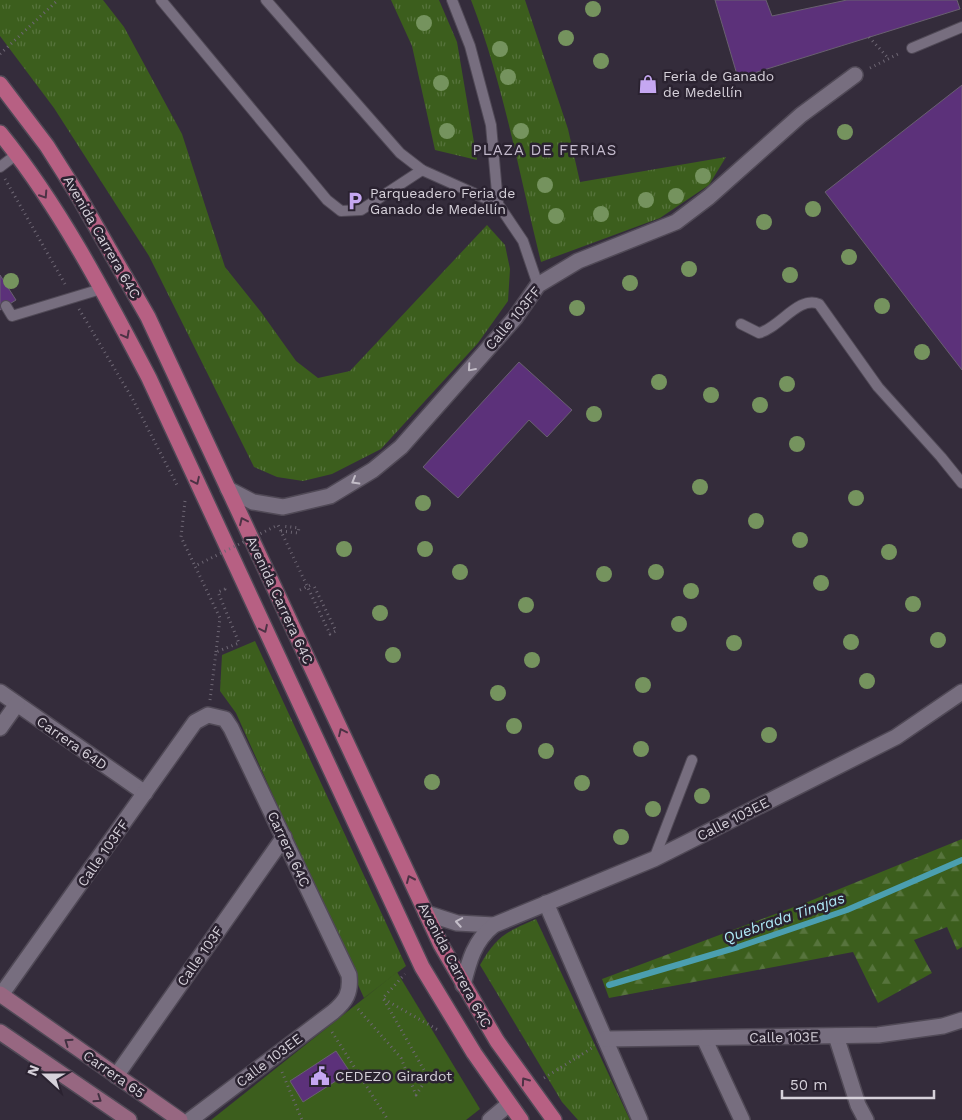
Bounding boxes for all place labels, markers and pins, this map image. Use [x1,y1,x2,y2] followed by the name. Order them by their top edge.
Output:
[663,68,774,100] place label: Feria de Ganado de Medellín
[637,73,659,95] shop icon: Feria de Ganado de Medellín
[370,185,515,217] place label: Parqueadero Feria de Ganado de Medellín
[344,190,366,212] parking icon: Parqueadero Feria de Ganado de Medellín
[309,1065,331,1087] public building icon: CEDEZO Girardot
[335,1068,452,1084] place label: CEDEZO Girardot

